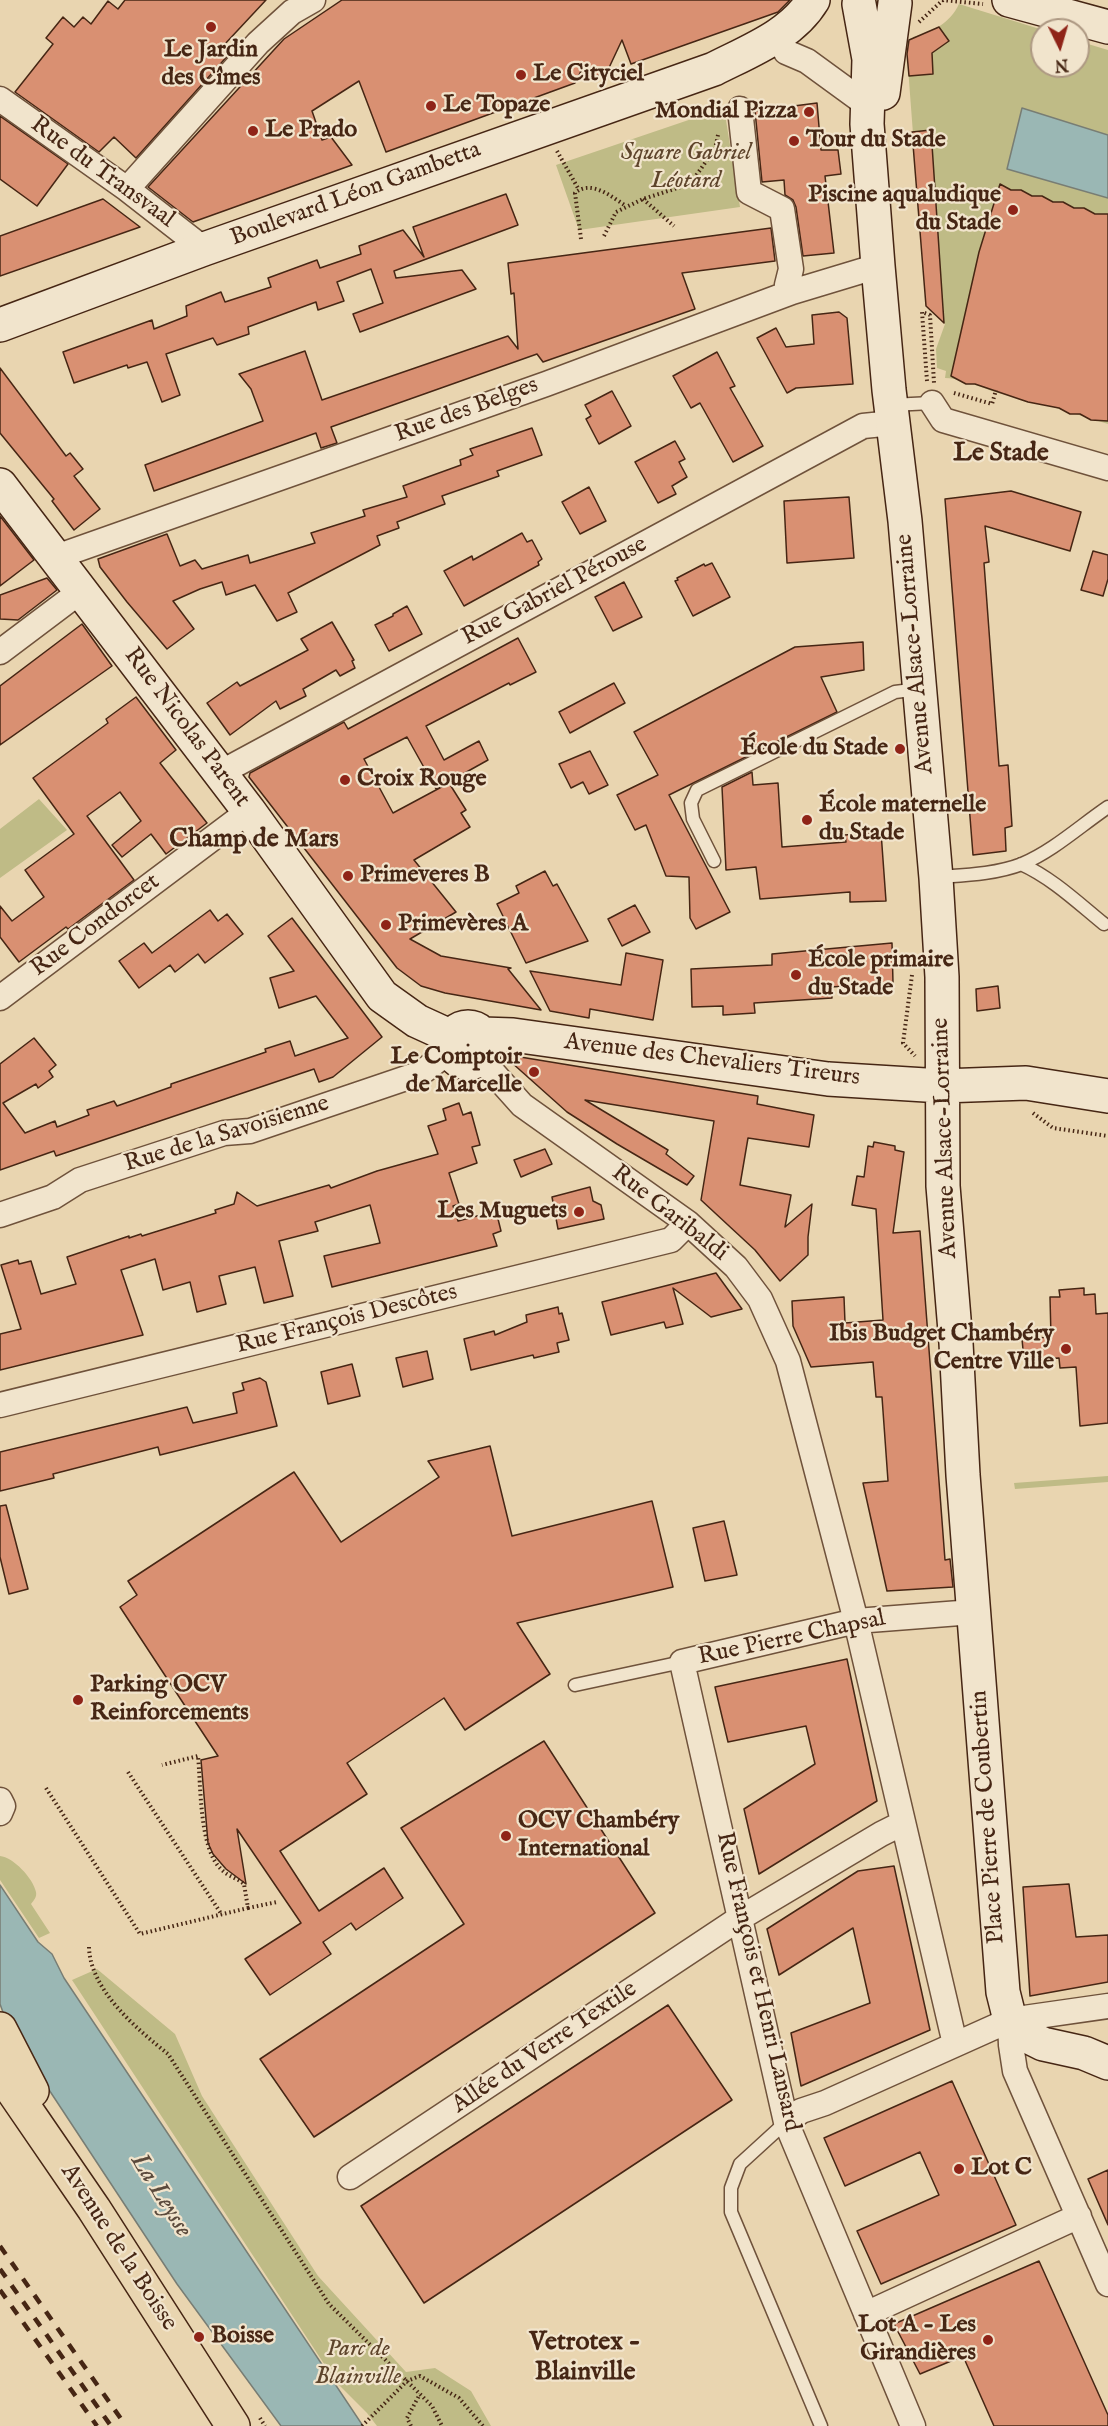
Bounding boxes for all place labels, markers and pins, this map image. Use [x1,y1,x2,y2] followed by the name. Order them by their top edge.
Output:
[204,20,218,34] marker: Le Jardin des Cîmes
[162,37,260,93] place label: Le Jardin des Cîmes
[533,61,644,89] place label: Le Cityciel
[514,68,528,82] marker: Le Cityciel
[443,92,550,120] place label: Le Topaze
[655,98,797,126] place label: Mondial Pizza
[424,99,438,113] marker: Le Topaze
[802,105,816,119] marker: Mondial Pizza
[265,117,357,145] place label: Le Prado
[246,124,260,138] marker: Le Prado
[806,127,946,155] place label: Tour du Stade
[787,134,801,148] marker: Tour du Stade
[808,182,1001,238] place label: Piscine aqualudique du Stade
[1006,203,1020,217] marker: Piscine aqualudique du Stade
[740,735,888,763] place label: École du Stade
[893,742,907,756] marker: École du Stade
[357,766,487,794] place label: Croix Rouge
[338,773,352,787] marker: Croix Rouge
[819,792,986,848] place label: École maternelle du Stade
[800,813,814,827] marker: École maternelle du Stade
[360,862,490,890] place label: Primeveres B
[341,869,355,883] marker: Primeveres B
[398,911,528,939] place label: Primevères A
[379,918,393,932] marker: Primevères A
[808,947,954,1003] place label: École primaire du Stade
[789,968,803,982] marker: École primaire du Stade
[391,1044,522,1100] place label: Le Comptoir de Marcelle
[527,1065,541,1079] marker: Le Comptoir de Marcelle
[437,1198,567,1226] place label: Les Muguets
[572,1205,586,1219] marker: Les Muguets
[829,1321,1054,1377] place label: Ibis Budget Chambéry Centre Ville
[1059,1342,1073,1356] marker: Ibis Budget Chambéry Centre Ville
[90,1672,249,1728] place label: Parking OCV Reinforcements
[71,1693,85,1707] marker: Parking OCV Reinforcements
[518,1808,679,1864] place label: OCV Chambéry International
[499,1829,513,1843] marker: OCV Chambéry International
[971,2155,1032,2183] place label: Lot C
[952,2162,966,2176] marker: Lot C
[858,2312,976,2368] place label: Lot A - Les Girandières
[211,2323,274,2351] place label: Boisse
[192,2330,206,2344] marker: Boisse
[981,2333,995,2347] marker: Lot A - Les Girandières

